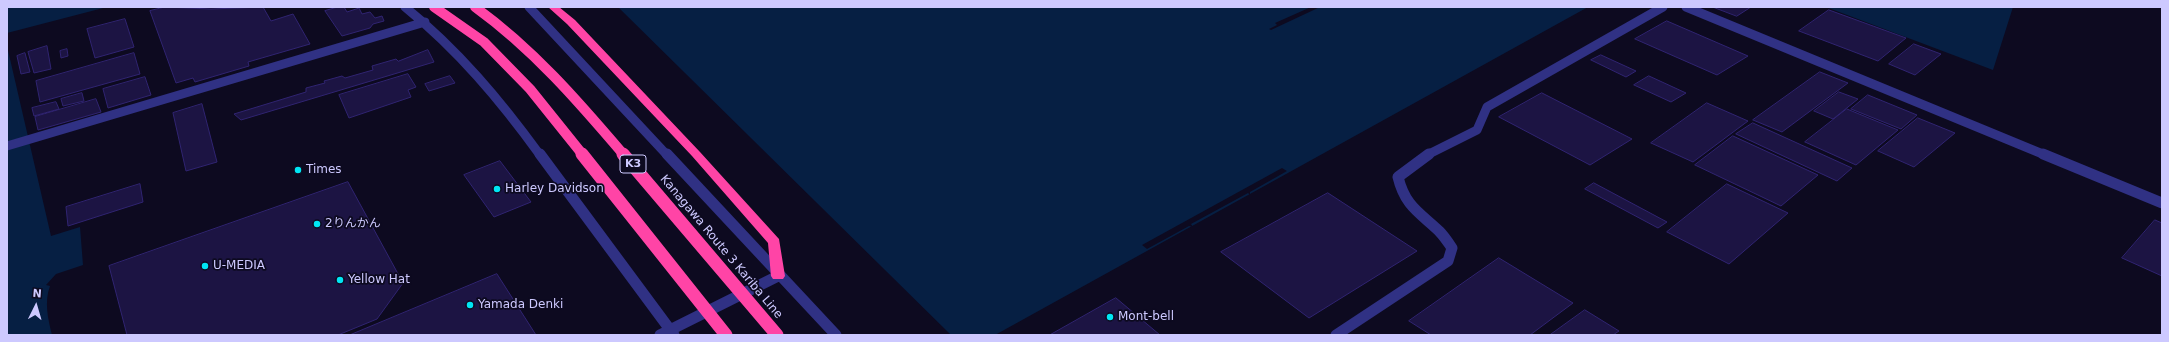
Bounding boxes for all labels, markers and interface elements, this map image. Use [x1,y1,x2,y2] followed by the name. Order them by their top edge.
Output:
[620,155,646,173] road number: K3
[306,163,342,177] place label: Times
[293,165,303,175] marker: Times
[657,172,785,322] street label: Kanagawa Route 3 Kariba Line
[505,182,604,196] place label: Harley Davidson
[492,184,502,194] marker: Harley Davidson
[325,217,381,231] place label: 2りんかん
[312,219,322,229] marker: 2りんかん
[213,259,265,273] place label: U-MEDIA
[200,261,210,271] marker: U-MEDIA
[348,273,410,287] place label: Yellow Hat
[335,275,345,285] marker: Yellow Hat
[16,286,56,326] north arrow
[32,287,42,300] text: N
[478,298,563,312] place label: Yamada Denki
[465,300,475,310] marker: Yamada Denki
[1118,310,1174,324] place label: Mont-bell
[1105,312,1115,322] marker: Mont-bell

